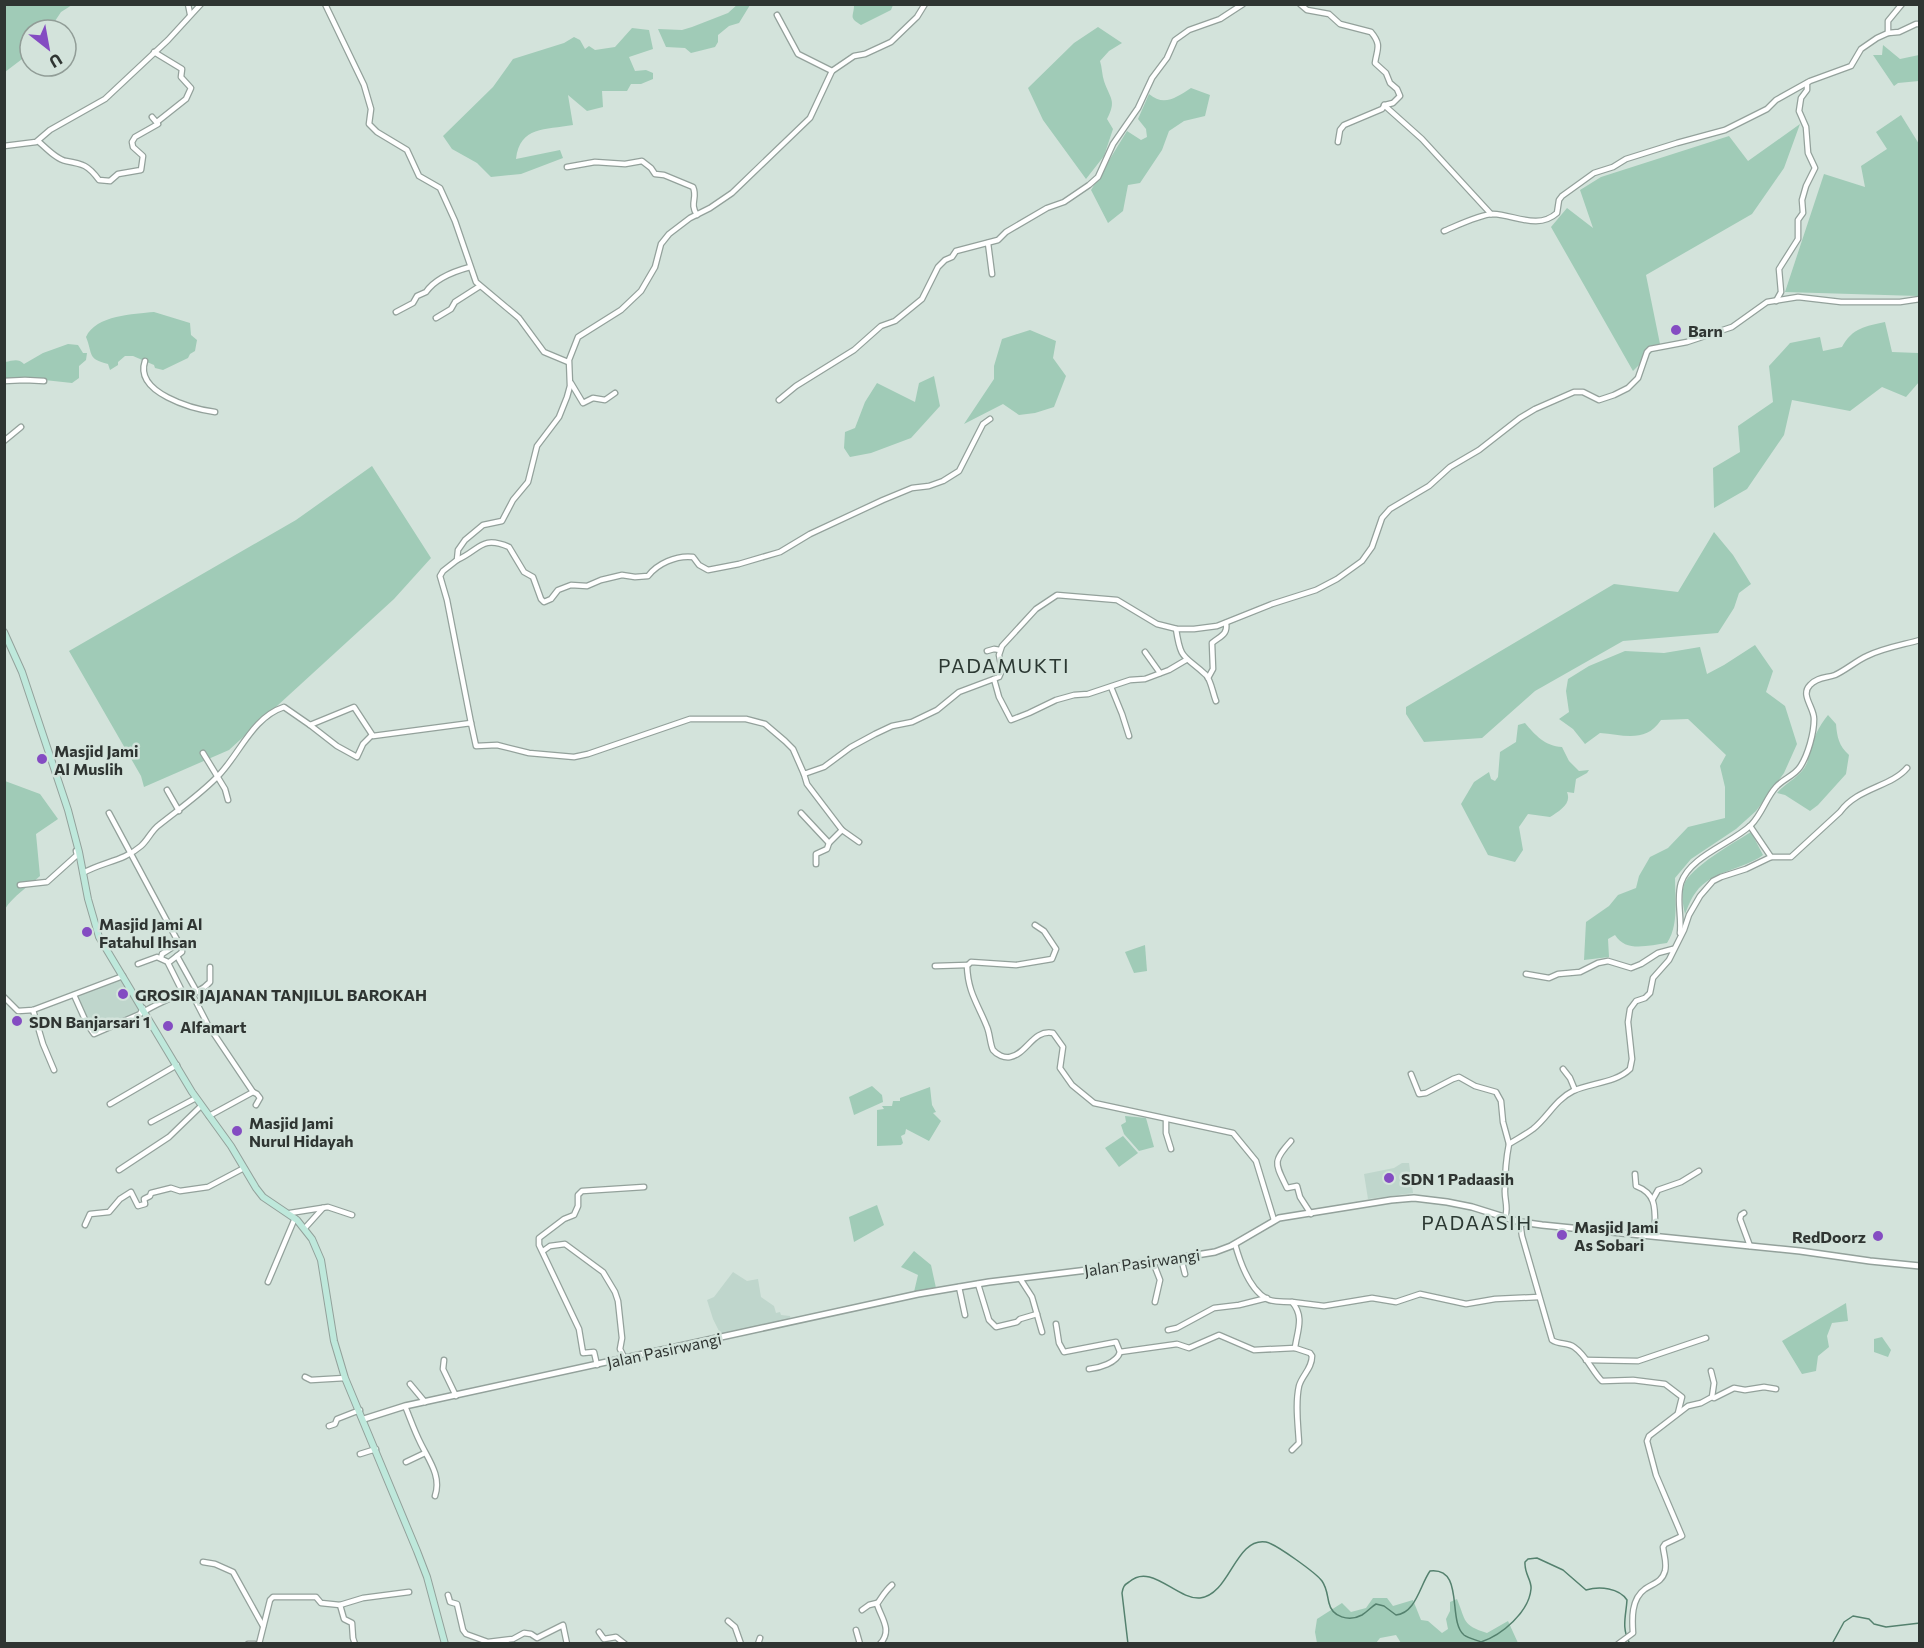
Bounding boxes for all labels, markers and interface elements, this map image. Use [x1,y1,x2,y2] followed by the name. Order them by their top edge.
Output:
[18,18,78,78] north arrow
[46,50,66,72] text: U
[1688,321,1723,340] place label: Barn
[1669,323,1683,337] marker: Barn
[938,653,1070,677] district label: PADAMUKTI
[54,741,138,778] place label: Masjid Jami Al Muslih
[35,752,49,766] marker: Masjid Jami Al Muslih
[99,914,202,951] place label: Masjid Jami Al Fatahul Ihsan
[80,925,94,939] marker: Masjid Jami Al Fatahul Ihsan
[135,985,427,1004] place label: GROSIR JAJANAN TANJILUL BAROKAH
[116,987,130,1001] marker: GROSIR JAJANAN TANJILUL BAROKAH
[29,1012,150,1031] place label: SDN Banjarsari 1
[10,1014,24,1028] marker: SDN Banjarsari 1
[180,1017,247,1036] place label: Alfamart
[161,1019,175,1033] marker: Alfamart
[249,1113,354,1150] place label: Masjid Jami Nurul Hidayah
[230,1124,244,1138] marker: Masjid Jami Nurul Hidayah
[1401,1169,1514,1188] place label: SDN 1 Padaasih
[1382,1171,1396,1185] marker: SDN 1 Padaasih
[1421,1210,1533,1234] district label: PADAASIH
[1574,1217,1658,1254] place label: Masjid Jami As Sobari
[1792,1227,1866,1246] place label: RedDoorz
[1555,1228,1569,1242] marker: Masjid Jami As Sobari
[1871,1229,1885,1243] marker: RedDoorz
[1083,1244,1201,1280] street label: Jalan Pasirwangi
[605,1329,723,1371] street label: Jalan Pasirwangi

